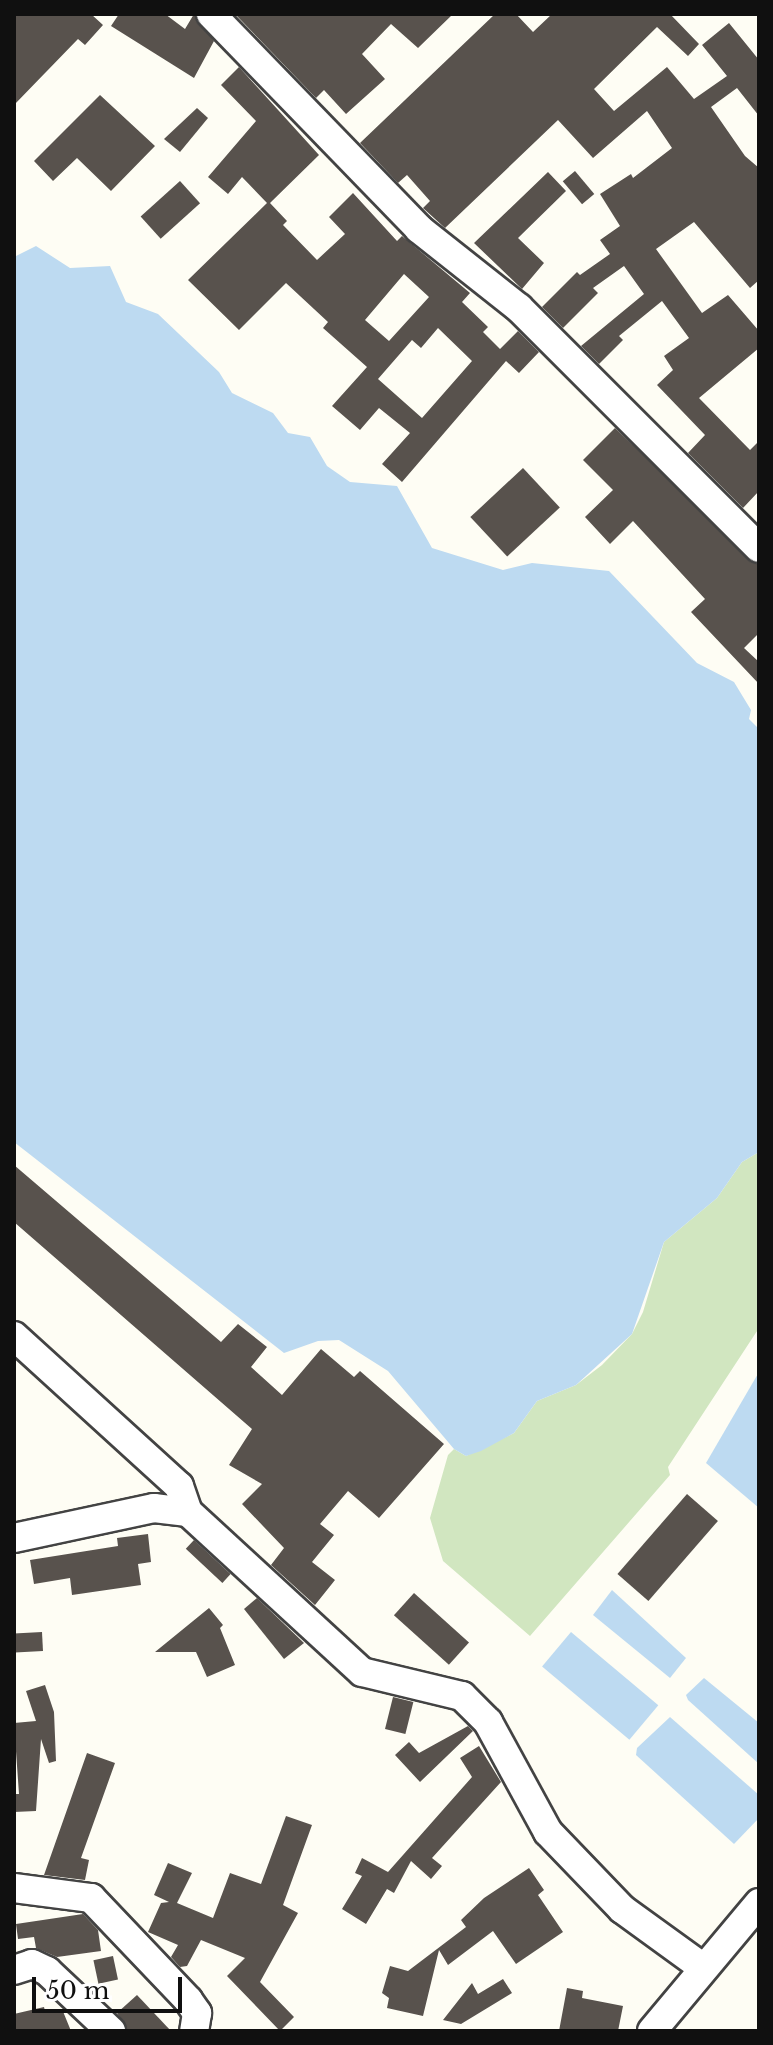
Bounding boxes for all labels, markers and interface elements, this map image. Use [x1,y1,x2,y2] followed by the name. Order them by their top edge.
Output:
[36,1961,186,2011] scale bar
[46,1976,109,2005] text: 50 m

